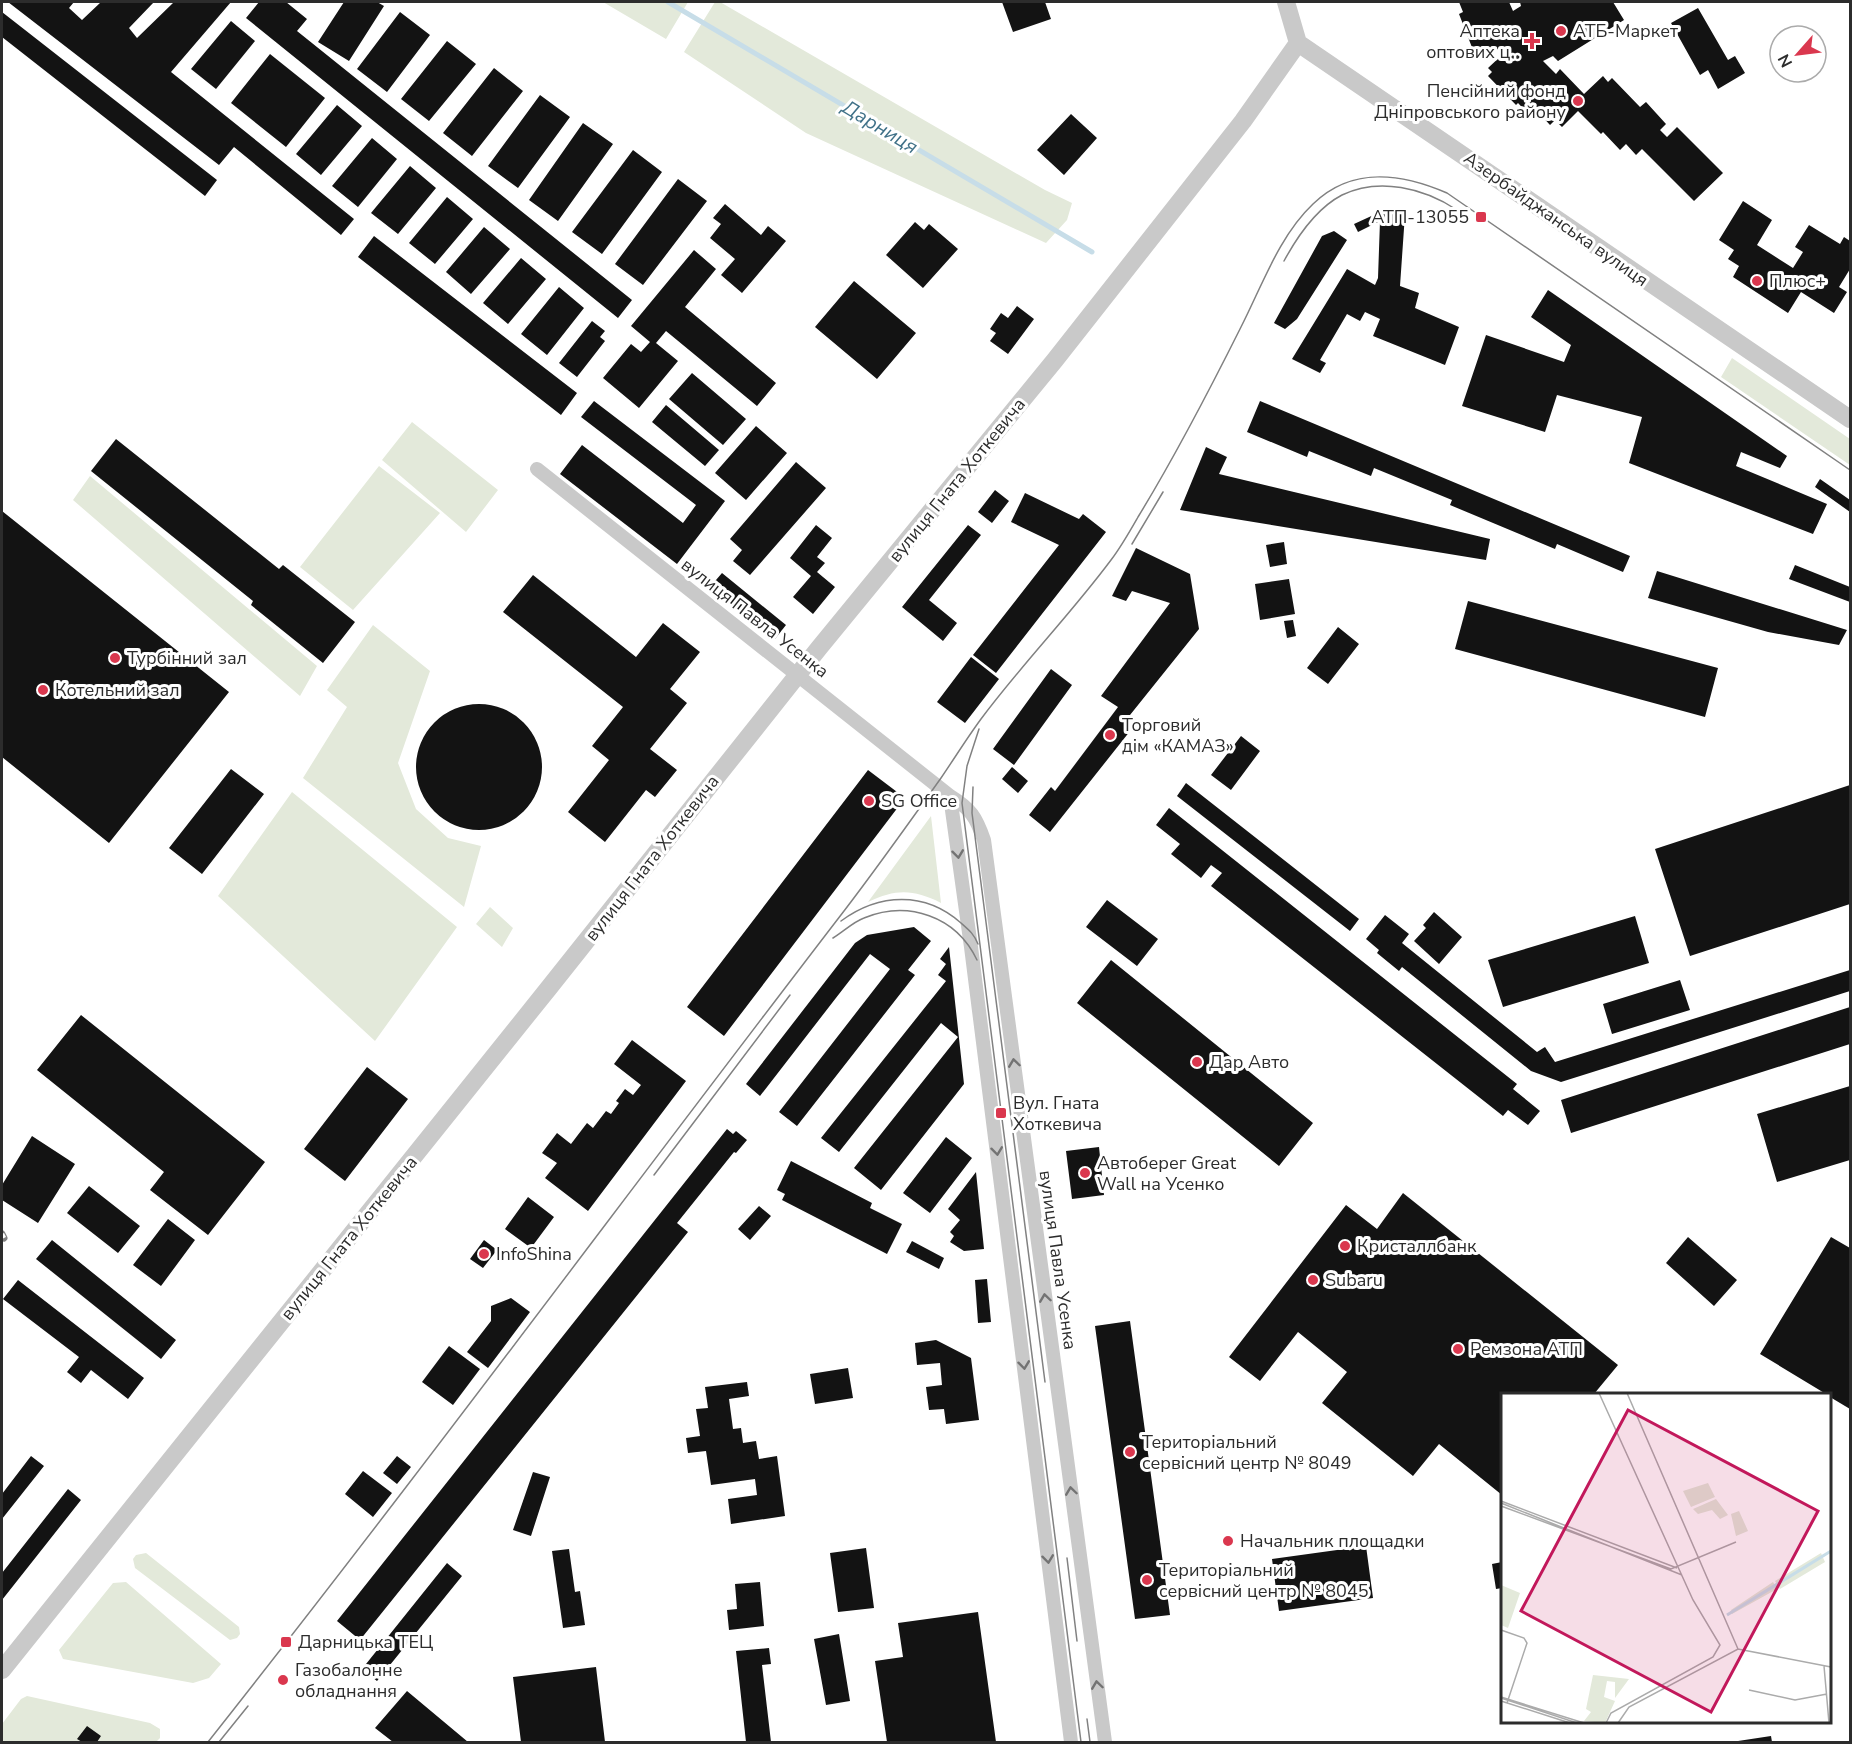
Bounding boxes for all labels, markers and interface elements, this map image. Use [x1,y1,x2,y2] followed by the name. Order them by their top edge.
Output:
[1426,19,1520,64] place label: Аптека оптових ц‥
[1573,19,1678,43] place label: АТБ-Маркет
[1554,24,1568,38] marker: АТБ-Маркет
[1768,24,1828,84] north arrow
[1525,34,1539,48] marker: Аптека оптових ц‥
[1773,50,1798,71] text: N
[1374,79,1567,124] place label: Пенсійний фонд Дніпровського району
[836,93,923,160] water label: Дарниця
[1571,94,1585,108] marker: Пенсійний фонд Дніпровського району
[1459,146,1653,292] street label: Азербайджанська вулиця
[1371,205,1469,229] place label: АТП-13055
[1474,210,1488,224] marker: АТП-13055
[1769,269,1826,293] place label: Плюс+
[1750,274,1764,288] marker: Плюс+
[883,393,1031,567] street label: вулиця Гната Хоткевича
[676,553,834,683] street label: вулиця Павла Усенка
[127,646,247,670] place label: Турбінний зал
[108,651,122,665] marker: Турбінний зал
[55,678,180,702] place label: Котельний зал
[36,683,50,697] marker: Котельний зал
[1122,713,1234,758] place label: Торговий дім «КАМАЗ»
[1103,728,1117,742] marker: Торговий дім «КАМАЗ»
[580,770,724,946] street label: вулиця Гната Хоткевича
[881,789,957,813] place label: SG Office
[862,794,876,808] marker: SG Office
[951,849,963,858] one-way arrow
[1209,1050,1289,1074] place label: Дар Авто
[1190,1055,1204,1069] marker: Дар Авто
[1008,1059,1020,1068] one-way arrow
[1013,1091,1102,1136] place label: Вул. Гната Хоткевича
[994,1106,1008,1120] marker: Вул. Гната Хоткевича
[990,1146,1003,1156] one-way arrow
[275,1151,423,1325] street label: вулиця Гната Хоткевича
[1097,1151,1237,1196] place label: Автоберег Great Wall на Усенко
[1078,1166,1092,1180] marker: Автоберег Great Wall на Усенко
[1034,1169,1082,1351] street label: вулиця Павла Усенка
[1357,1234,1477,1258] place label: Кристаллбанк
[1338,1239,1352,1253] marker: Кристаллбанк
[496,1242,572,1266] place label: InfoShina
[477,1247,491,1261] marker: InfoShina
[1325,1268,1383,1292] place label: Subaru
[1306,1273,1320,1287] marker: Subaru
[1040,1293,1052,1303] one-way arrow
[1470,1337,1583,1361] place label: Ремзона АТП
[1451,1342,1465,1356] marker: Ремзона АТП
[1017,1361,1029,1370] one-way arrow
[1501,1393,1831,1723] inset map
[1142,1430,1352,1475] place label: Територіальний сервісний центр № 8049
[1123,1445,1137,1459] marker: Територіальний сервісний центр № 8049
[1066,1487,1078,1496] one-way arrow
[1240,1529,1424,1553] place label: Начальник площадки
[1221,1534,1235,1548] marker: Начальник площадки
[1041,1554,1054,1563] one-way arrow
[1159,1558,1369,1603] place label: Територіальний сервісний центр № 8045
[1140,1573,1154,1587] marker: Територіальний сервісний центр № 8045
[298,1630,433,1654] place label: Дарницька ТЕЦ
[279,1635,293,1649] marker: Дарницька ТЕЦ
[295,1658,402,1703] place label: Газобалонне обладнання
[276,1673,290,1687] marker: Газобалонне обладнання
[1092,1680,1104,1689] one-way arrow

